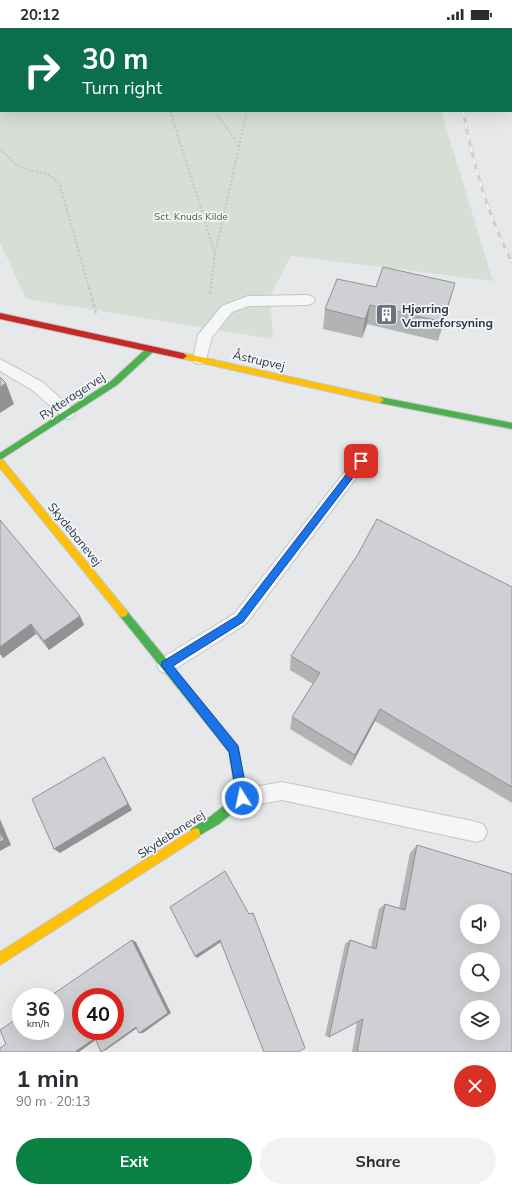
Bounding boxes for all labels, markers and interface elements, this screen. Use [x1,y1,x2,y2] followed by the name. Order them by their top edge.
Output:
[20,5,60,24] text: 20:12
[82,41,148,76] text: 30 m
[16,44,68,96] icon: right
[82,76,162,99] text: Turn right
[154,210,228,223] park label: Sct. Knuds Kilde
[401,301,493,330] place label: Hjørring Varmeforsyning
[374,302,400,328] building icon: Hjørring Varmeforsyning
[232,347,287,373] street label: Åstrupvej
[36,369,108,423] street label: Rytteragervej
[344,444,378,478] pin
[350,450,372,472] icon: arrive
[45,499,105,569] street label: Skydebanevej
[221,777,263,819] position arrow
[135,807,207,861] street label: Skydebanevej
[460,904,500,1040] map controls
[460,904,500,944] button: sound
[460,952,500,992] button: search
[72,988,124,1040] speed limit sign: 40
[26,996,50,1021] text: 36
[460,1000,500,1040] button: layers
[27,1017,49,1030] text: km/h
[16,1063,79,1093] text: 1 min
[454,1065,496,1107] button: close
[16,1093,90,1109] text: 90 m · 20:13
[16,1138,252,1184] button: Exit
[260,1138,496,1184] button: Share

